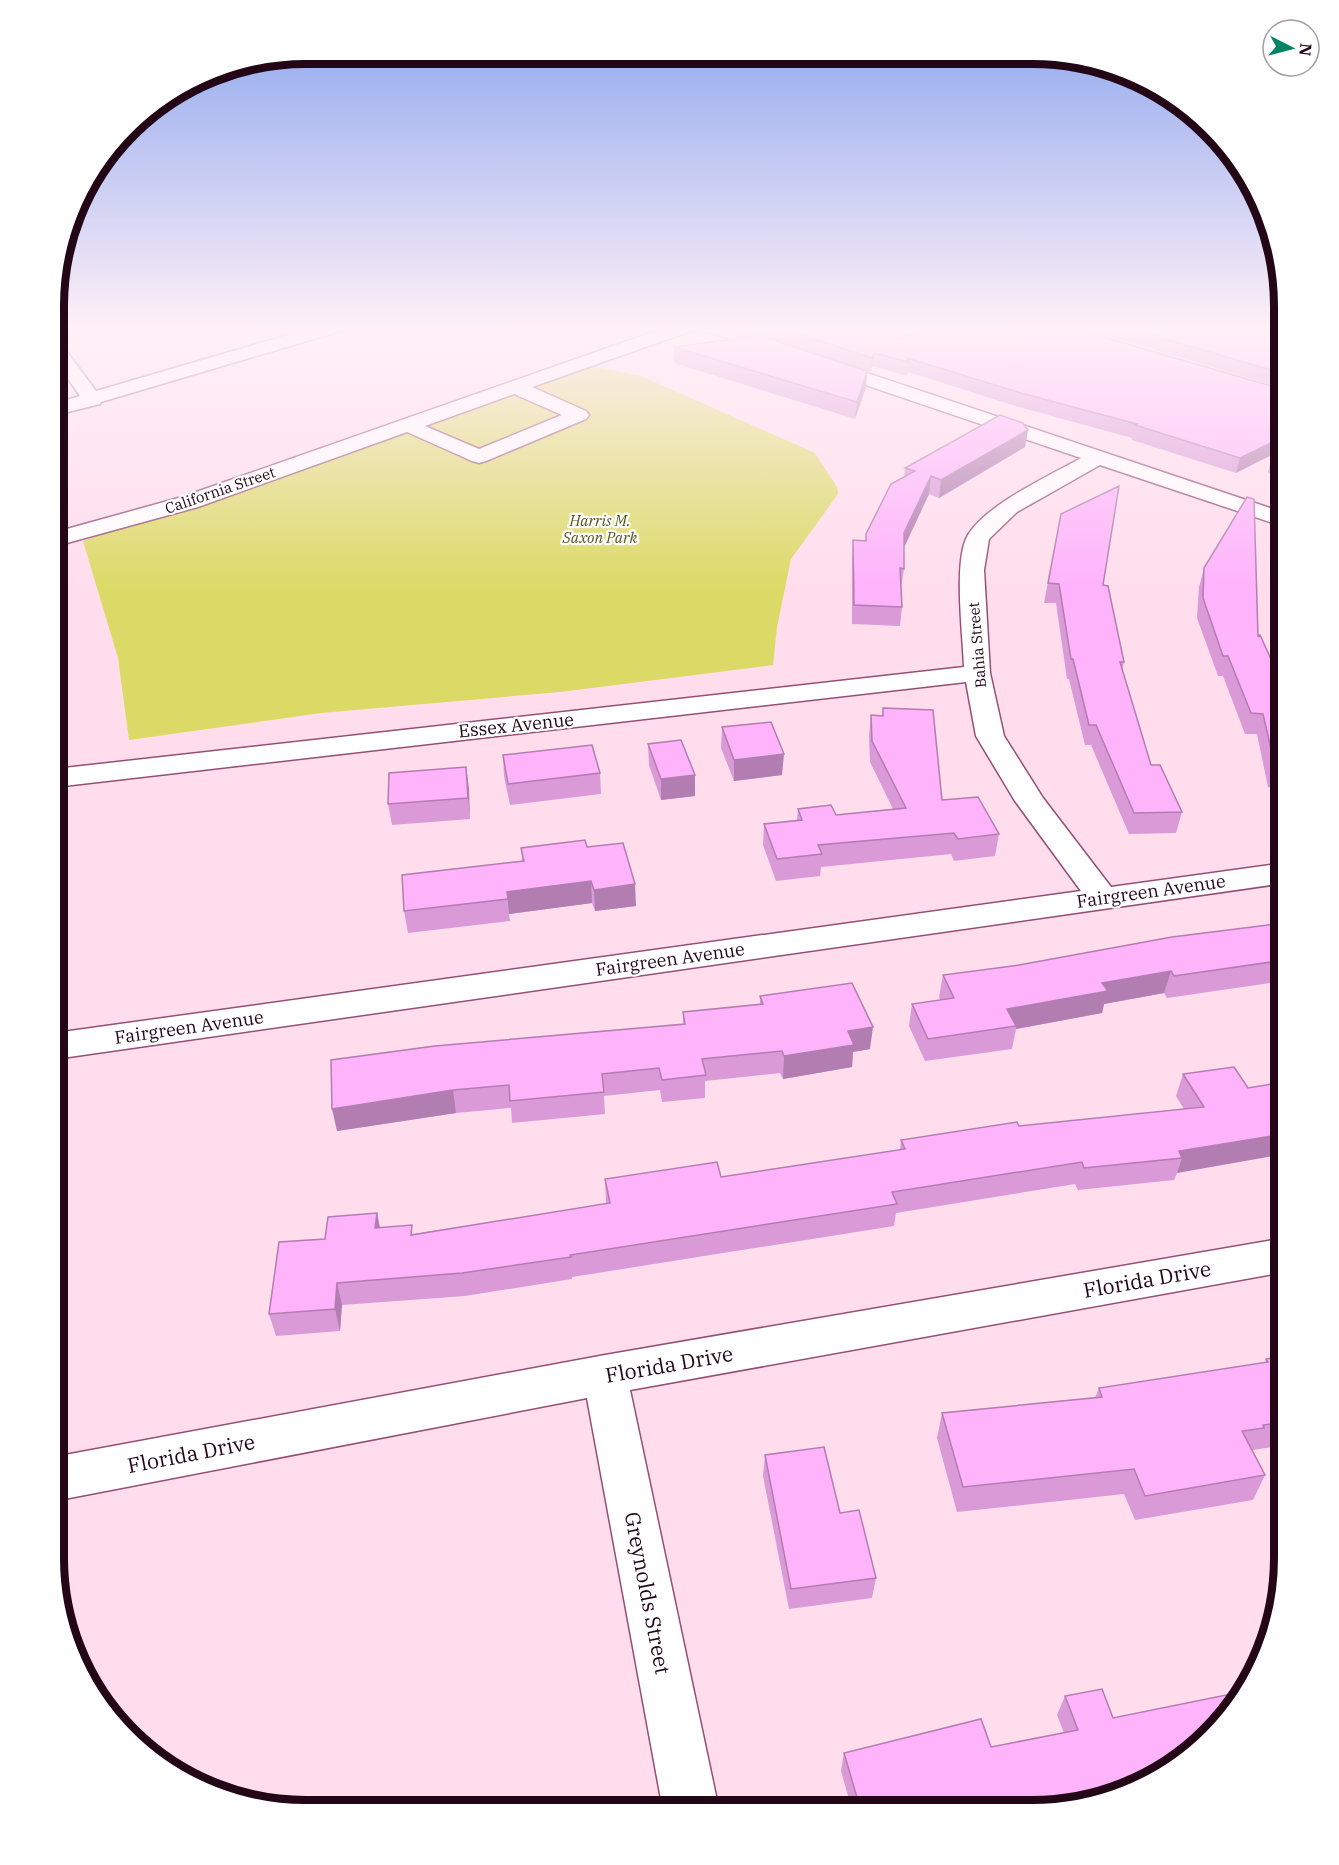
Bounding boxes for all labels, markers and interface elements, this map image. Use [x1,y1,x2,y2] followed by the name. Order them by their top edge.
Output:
[1261,18,1321,78] north arrow
[1295,42,1317,57] text: N
[162,462,278,518] street label: California Street
[561,511,638,547] park label: Harris M. Saxon Park
[964,601,990,689] street label: Bahia Street
[457,707,575,743] street label: Essex Avenue
[1075,869,1227,913] street label: Fairgreen Avenue
[594,937,746,981] street label: Fairgreen Avenue
[113,1005,265,1049] street label: Fairgreen Avenue
[1081,1254,1213,1304] street label: Florida Drive
[603,1339,735,1389] street label: Florida Drive
[125,1427,257,1479] street label: Florida Drive
[618,1509,678,1677] street label: Greynolds Street

